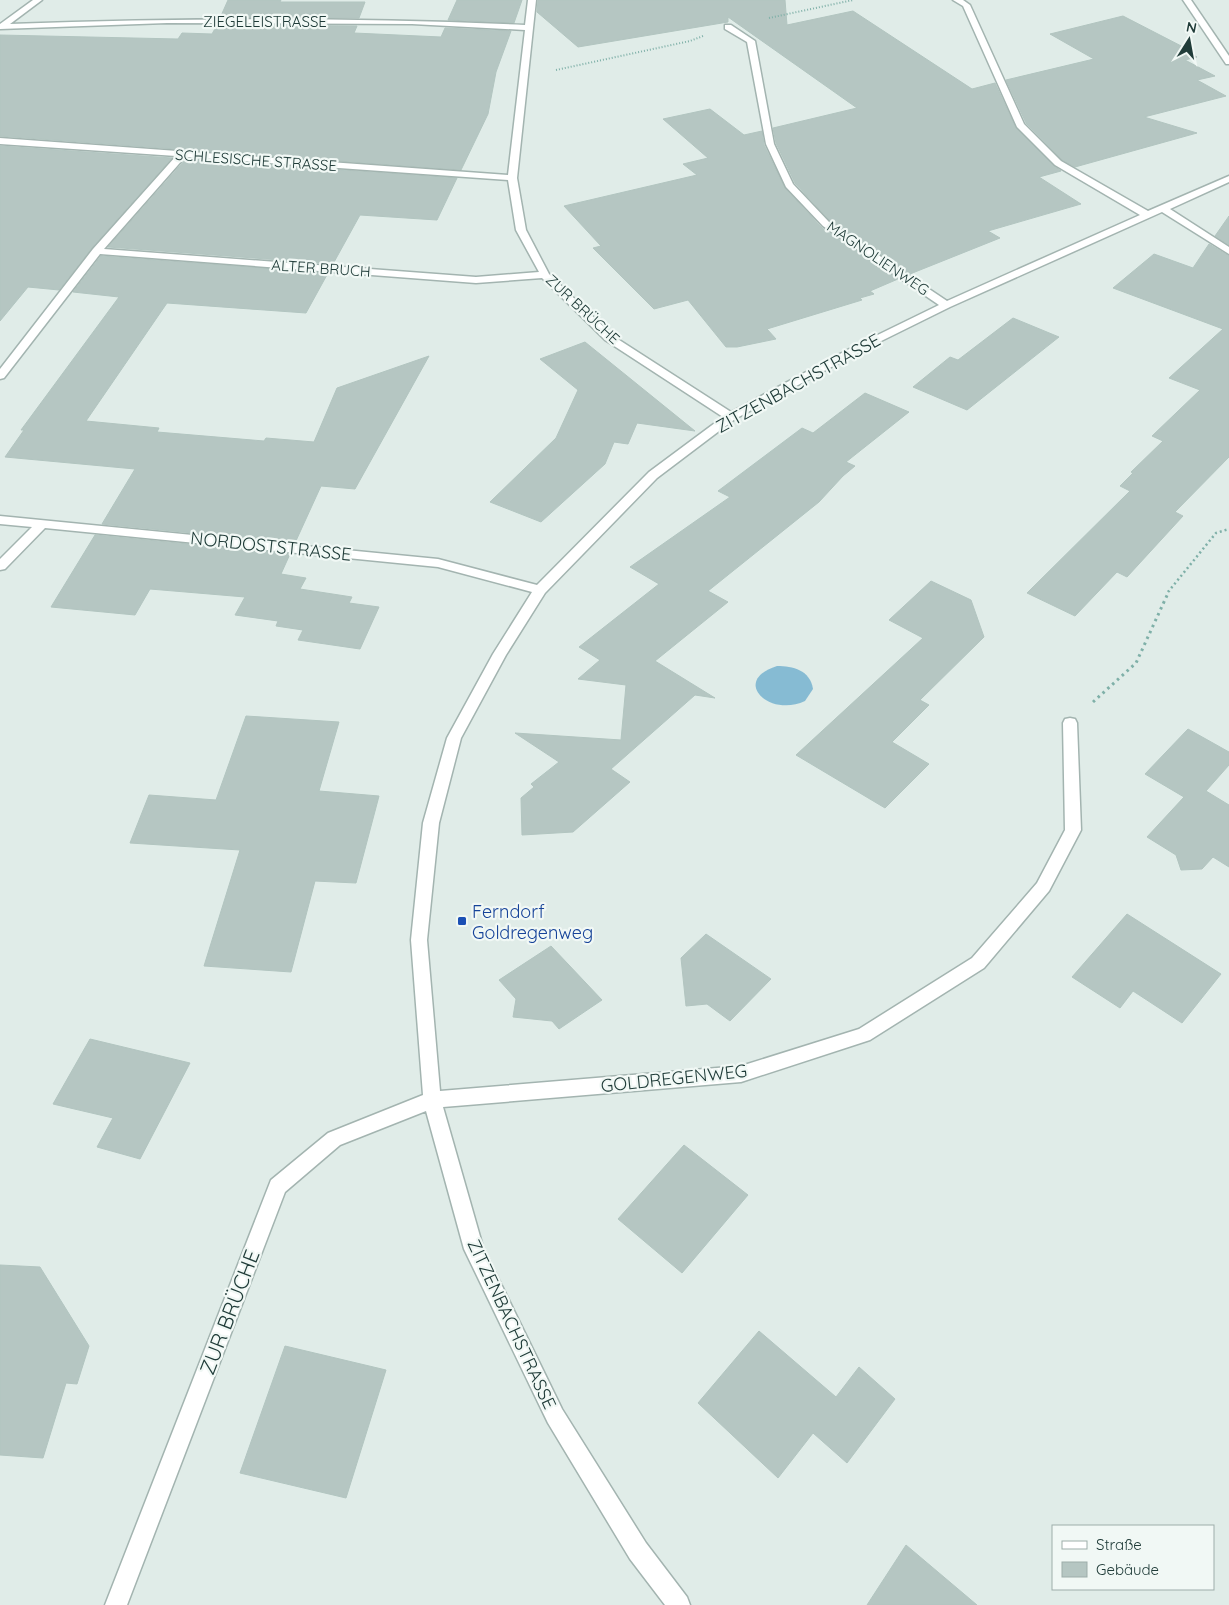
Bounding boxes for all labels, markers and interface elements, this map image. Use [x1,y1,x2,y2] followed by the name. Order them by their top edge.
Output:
[203,12,327,31] street label: ZIEGELEISTRASSE
[1164,15,1214,65] north arrow
[1185,17,1198,37] text: N
[175,145,337,175] street label: SCHLESISCHE STRASSE
[823,217,933,299] street label: MAGNOLIENWEG
[271,255,371,281] street label: ALTER BRUCH
[542,270,624,348] street label: ZUR BRÜCHE
[712,328,884,438] street label: ZITZENBACHSTRASSE
[189,526,353,566] street label: NORDOSTSTRASSE
[472,900,593,944] place label: Ferndorf Goldregenweg
[456,915,468,927] marker: Ferndorf Goldregenweg
[600,1059,748,1097] street label: GOLDREGENWEG
[462,1235,562,1413] street label: ZITZENBACHSTRASSE
[193,1246,265,1378] street label: ZUR BRÜCHE
[1052,1525,1214,1590] legend
[1096,1535,1142,1554] text: Straße
[1096,1560,1159,1579] text: Gebäude

